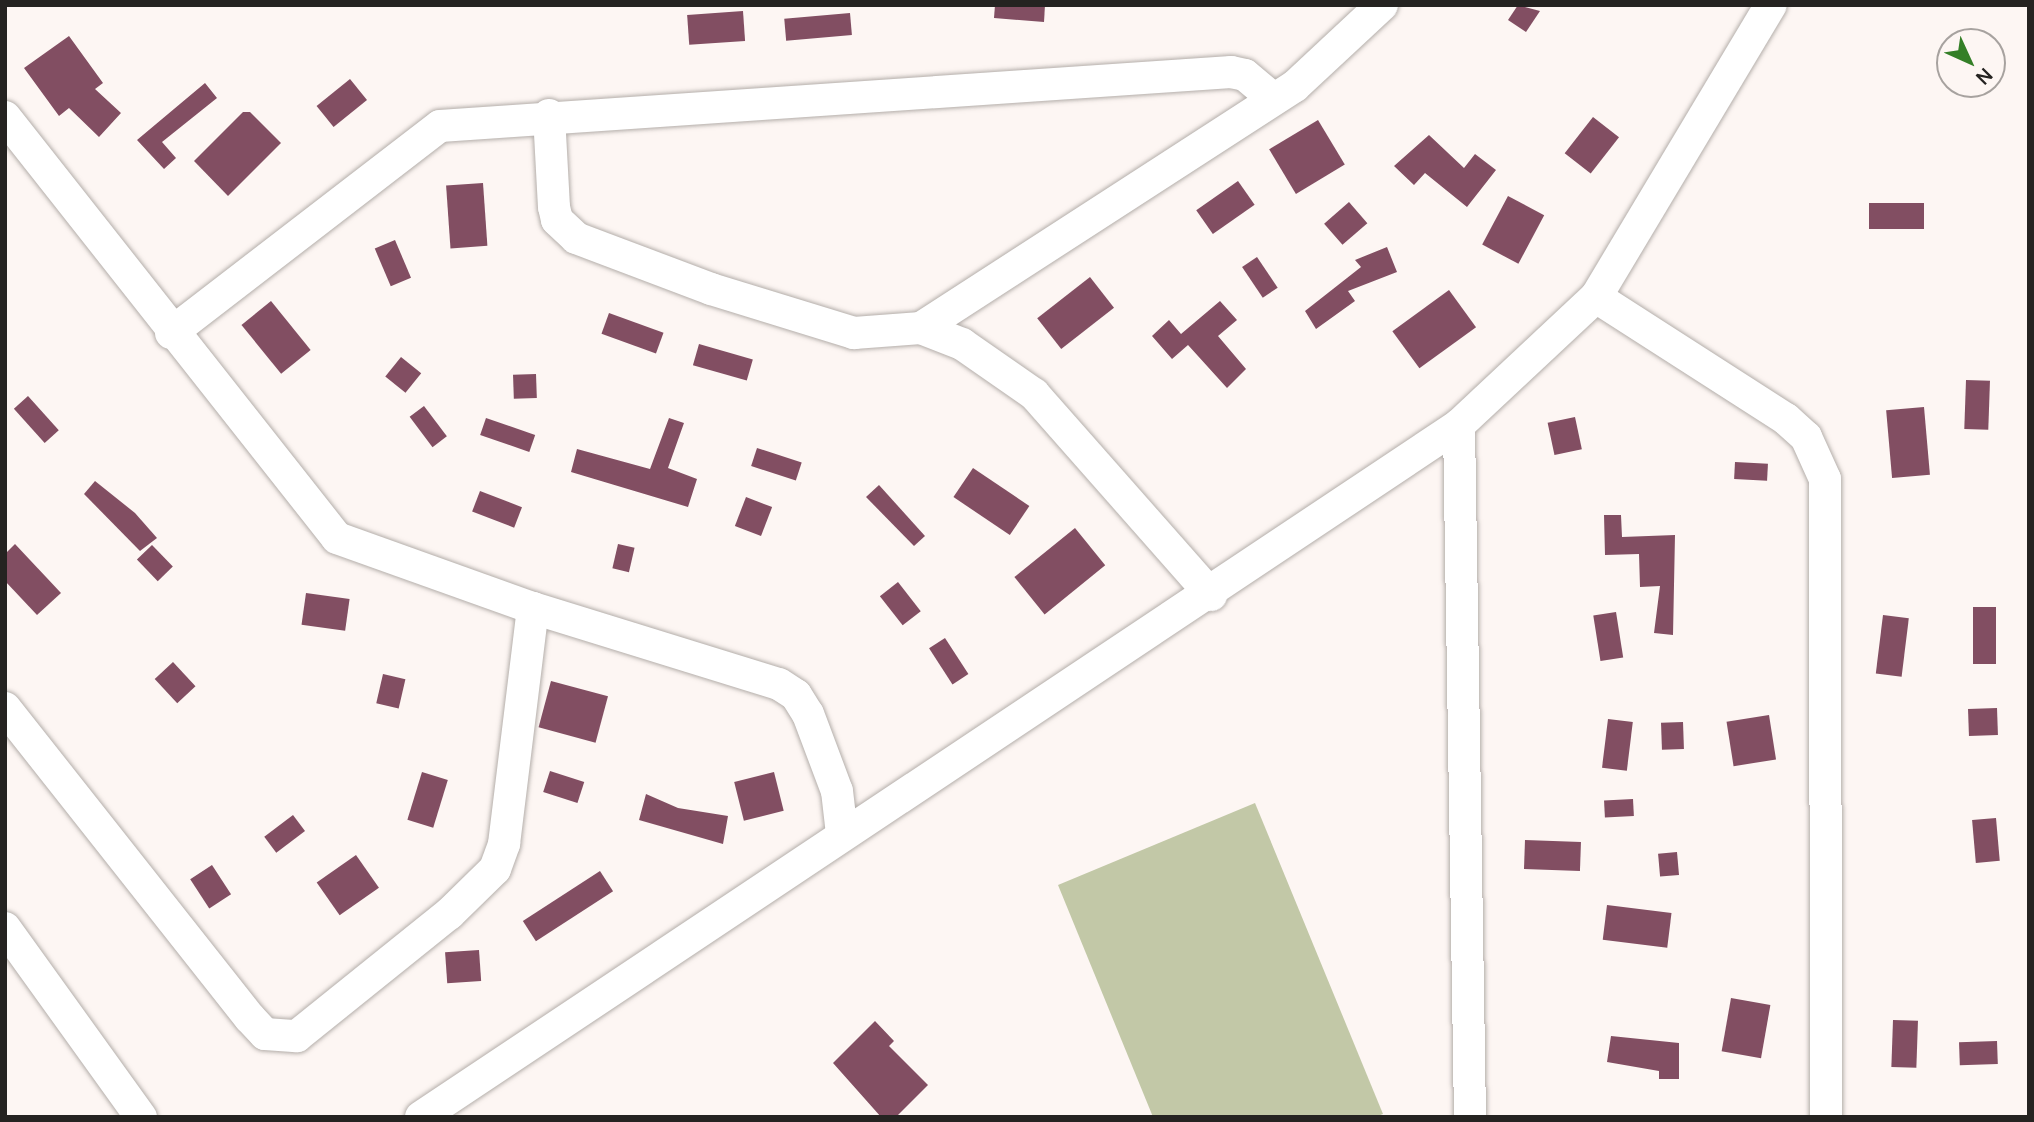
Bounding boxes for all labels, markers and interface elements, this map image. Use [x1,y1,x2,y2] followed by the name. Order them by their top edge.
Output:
[1936,28,2006,98] north arrow
[1970,62,1998,90] text: N

